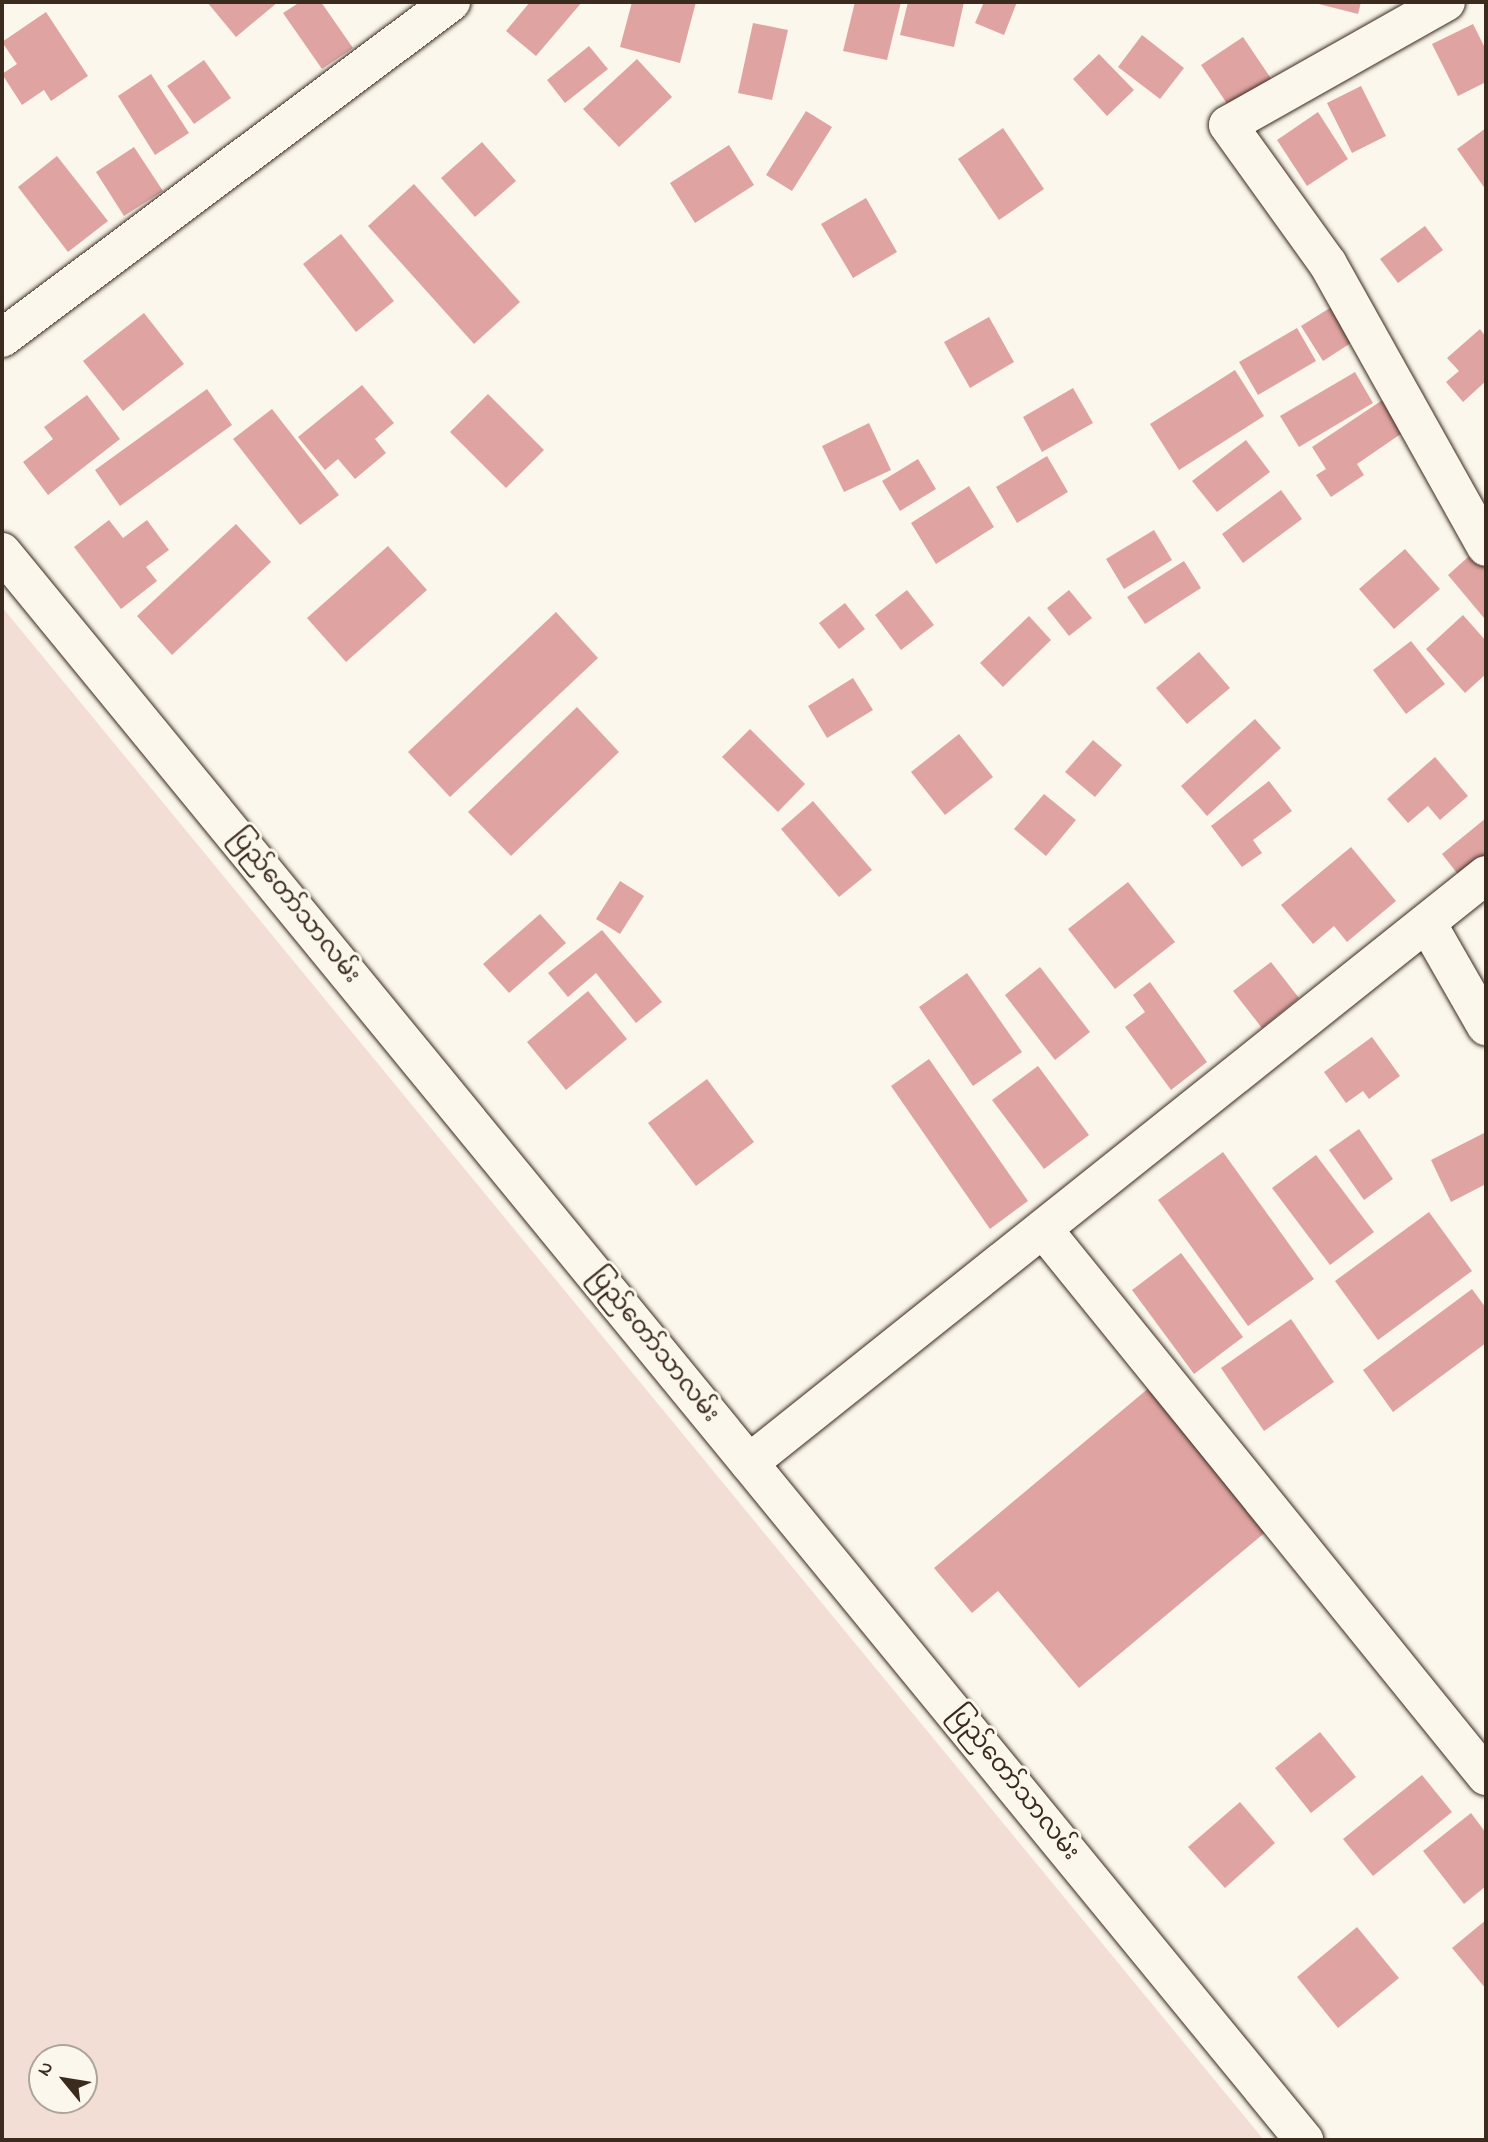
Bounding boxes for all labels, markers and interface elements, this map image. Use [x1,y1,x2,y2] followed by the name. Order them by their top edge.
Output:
[223,824,365,990] street label: ပြည်တော်သာလမ်း
[582,1263,724,1429] street label: ပြည်တော်သာလမ်း
[942,1701,1084,1867] street label: ပြည်တော်သာလမ်း
[28,2044,98,2114] north arrow
[31,2057,61,2082] text: N

